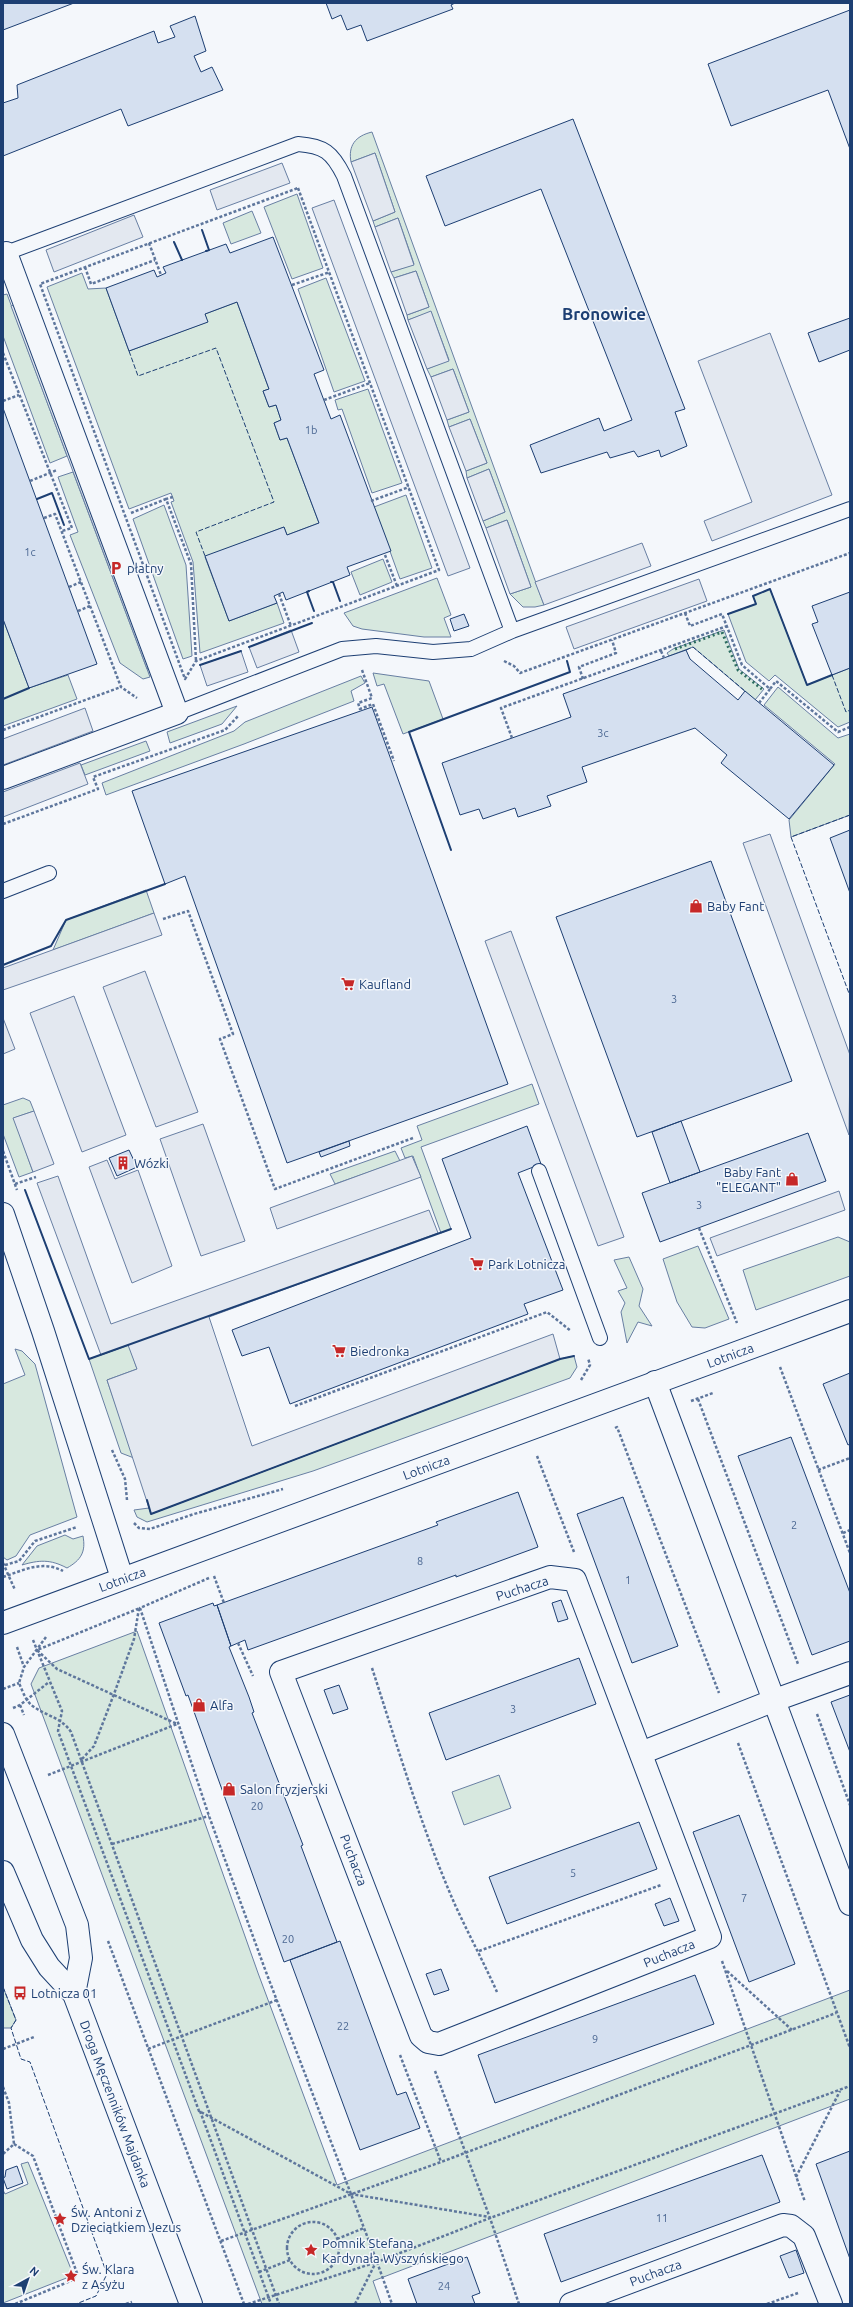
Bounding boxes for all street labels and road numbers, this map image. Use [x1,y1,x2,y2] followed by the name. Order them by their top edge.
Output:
[705,1340,755,1370] street label: Lotnicza
[401,1452,451,1482] street label: Lotnicza
[97,1564,147,1594] street label: Lotnicza
[494,1573,550,1603] street label: Puchacza
[338,1832,370,1888] street label: Puchacza
[641,1936,697,1970] street label: Puchacza
[78,2018,153,2189] street label: Droga Męczenników Majdanka
[628,2257,683,2289] street label: Puchacza

